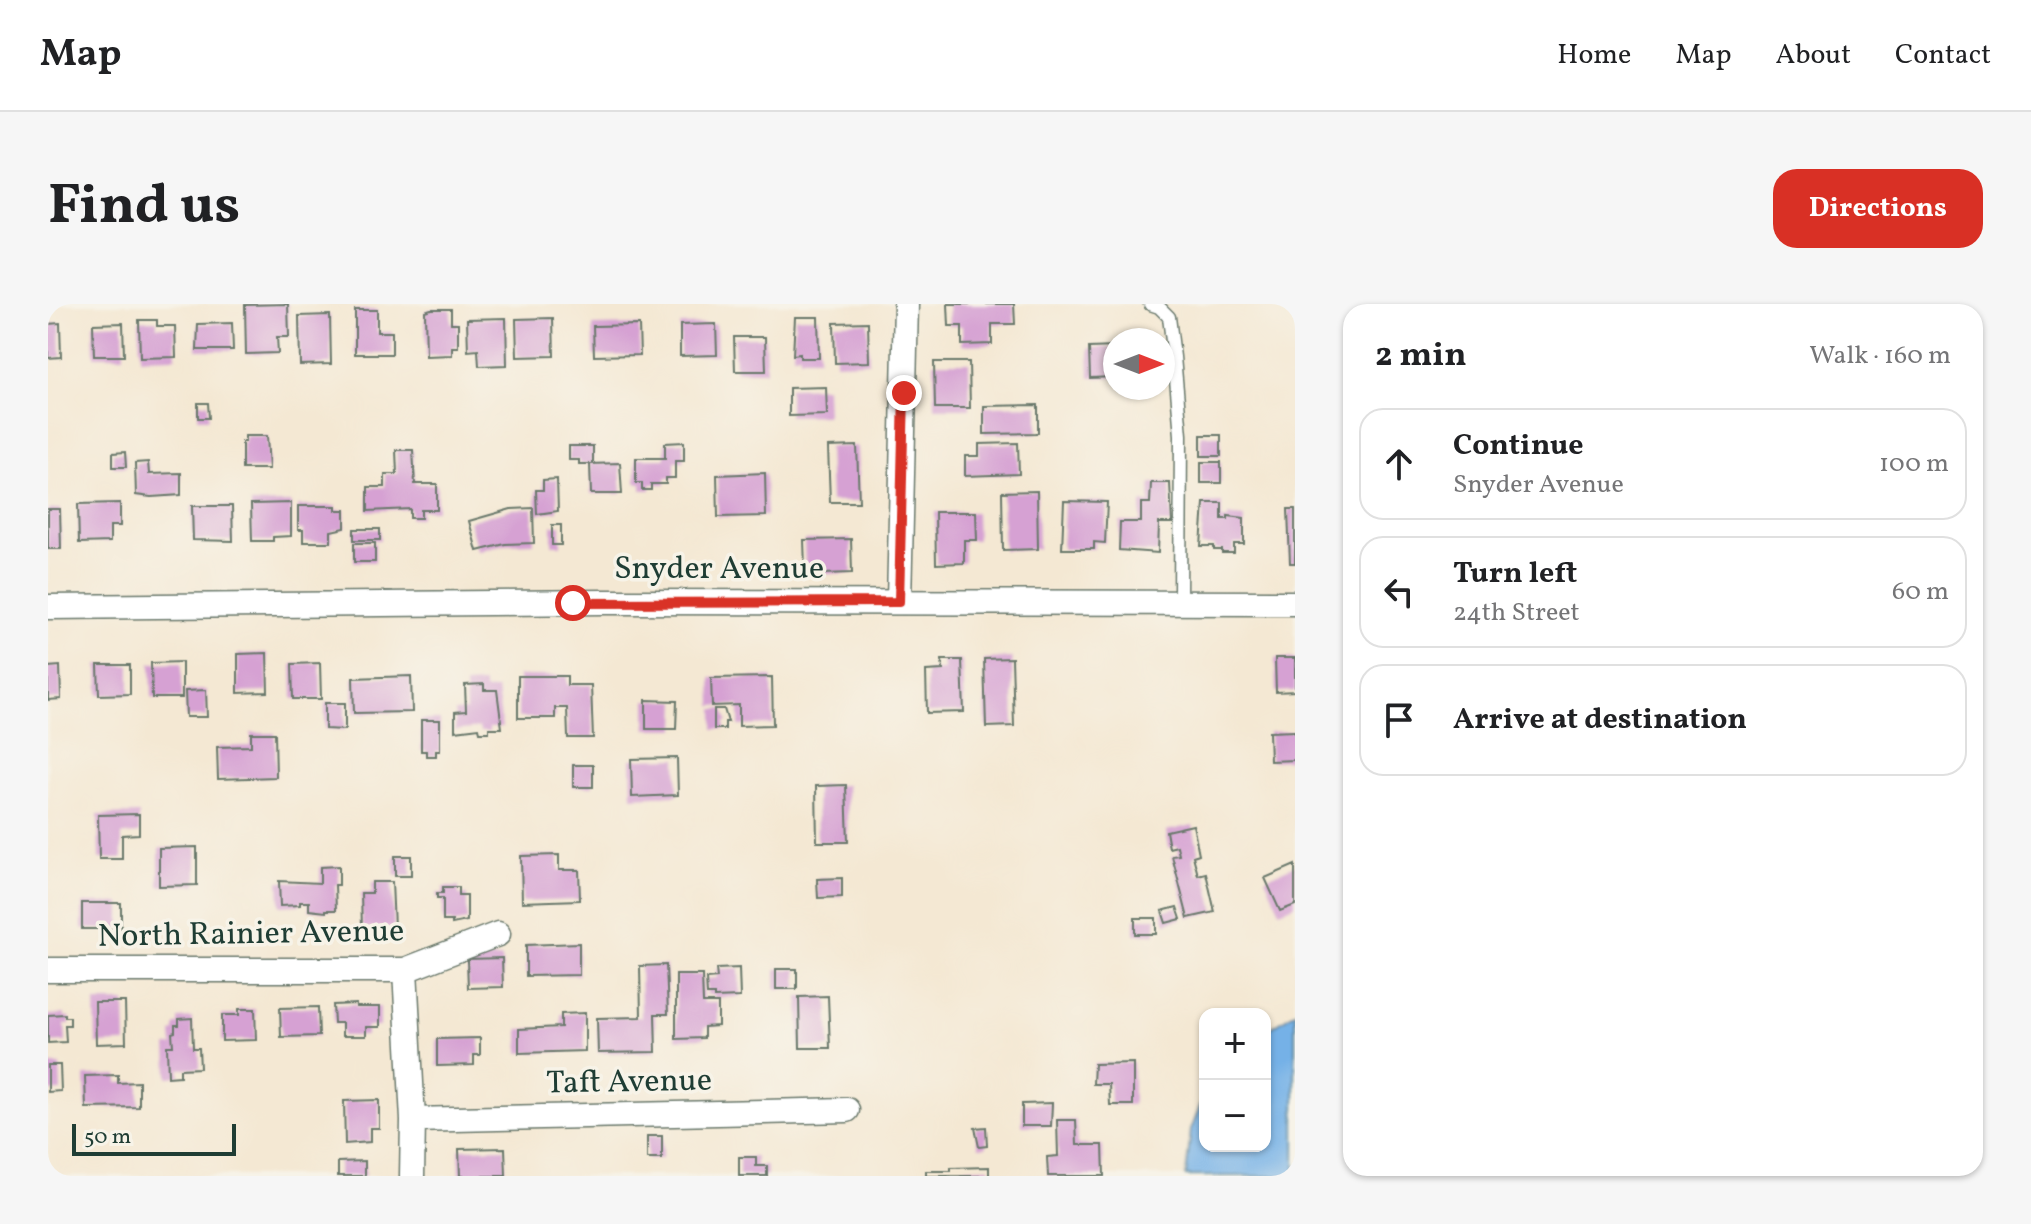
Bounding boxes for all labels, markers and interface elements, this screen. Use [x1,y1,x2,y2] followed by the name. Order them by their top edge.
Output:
[40,29,121,82] text: Map
[1557,36,1631,75] text: Home
[1675,36,1731,75] text: Map
[1775,36,1851,75] text: About
[1895,36,1991,75] text: Contact
[48,169,240,247] text: Find us
[1773,169,1983,248] button: Directions
[1103,328,1175,400] north arrow
[1375,333,1467,380] text: 2 min
[1809,338,1951,374] text: Walk · 160 m
[886,375,922,411] route end
[1453,425,1584,467] text: Continue
[1377,442,1421,486] icon: ahead
[1879,446,1949,482] text: 100 m
[1453,467,1624,503] text: Snyder Avenue
[614,548,824,592] street label: Snyder Avenue
[1453,553,1577,595] text: Turn left
[1377,570,1421,614] icon: left
[1892,574,1949,610] text: 60 m
[555,585,591,621] route start
[1453,595,1580,631] text: 24th Street
[1377,698,1421,742] icon: arrive
[1453,699,1747,741] text: Arrive at destination
[97,910,405,960] street label: North Rainier Avenue
[1199,1008,1271,1152] map controls
[1199,1008,1271,1080] button: +
[546,1060,712,1106] street label: Taft Avenue
[1199,1080,1271,1152] button: −
[72,1120,236,1156] scale bar
[84,1122,131,1153] text: 50 m

